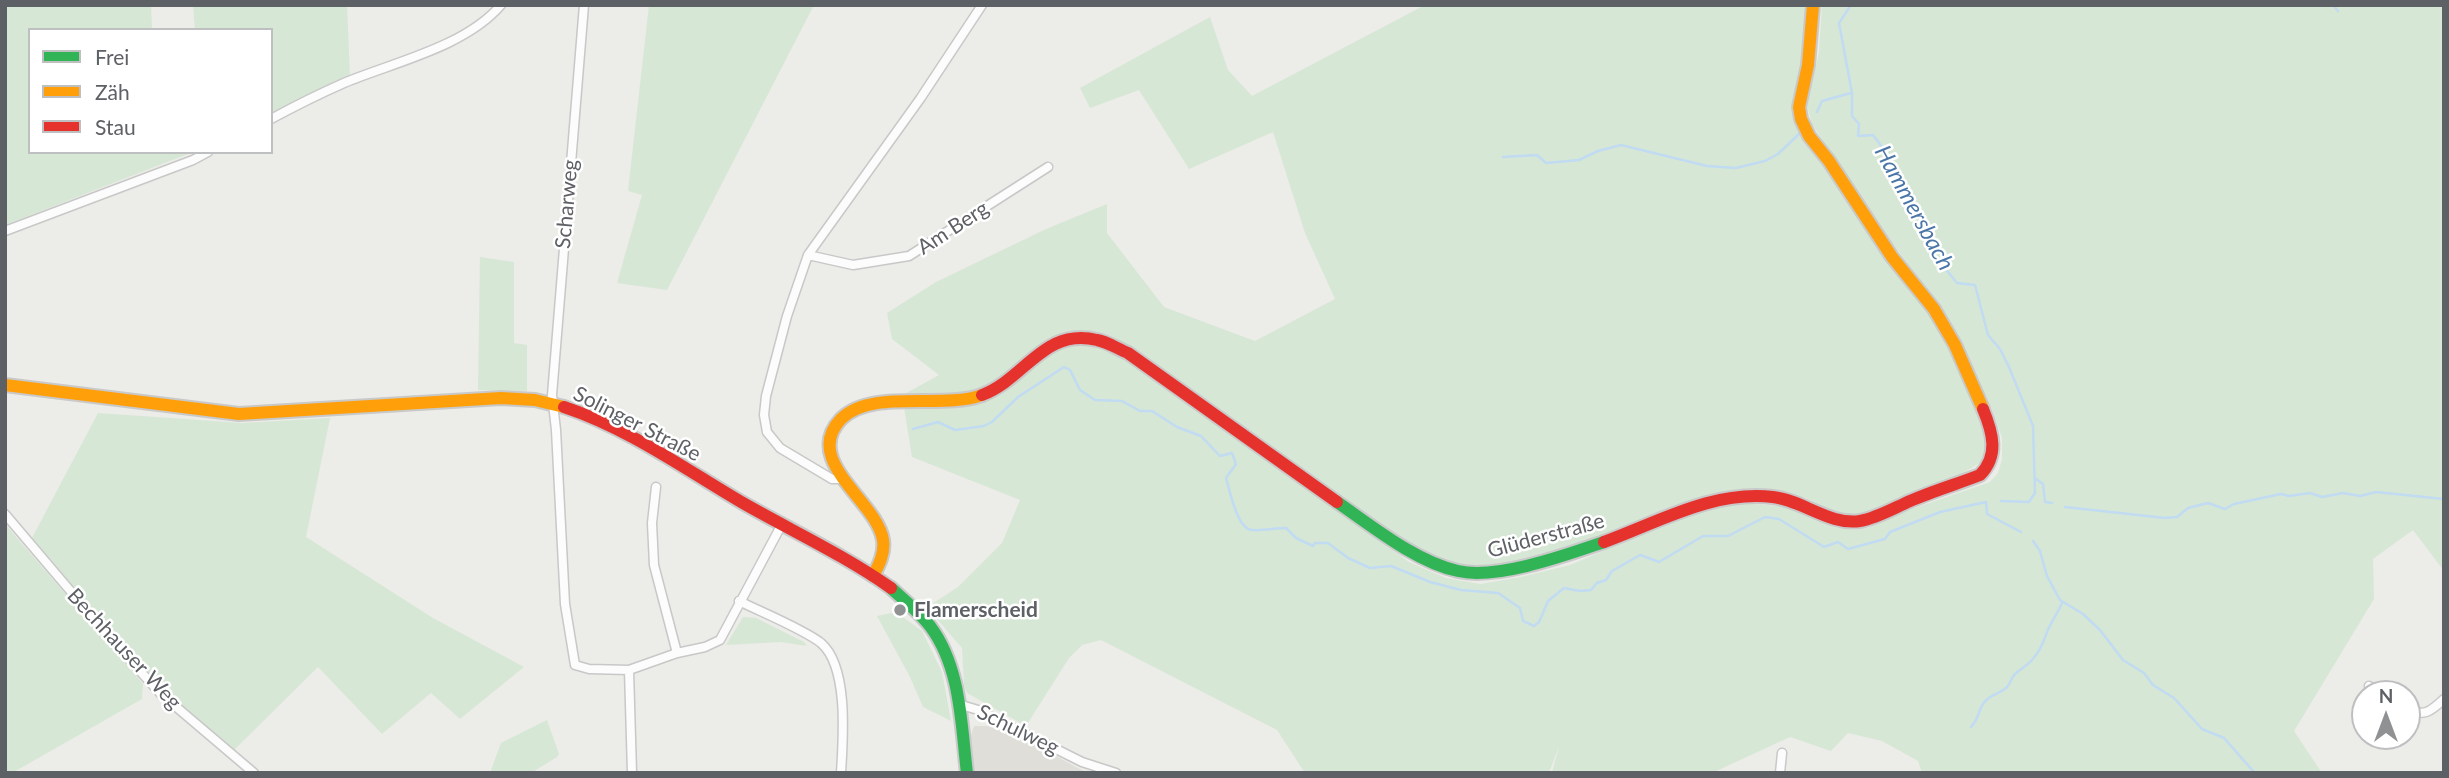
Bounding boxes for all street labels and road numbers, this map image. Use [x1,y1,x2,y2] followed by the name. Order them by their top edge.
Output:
[551,158,583,250] street label: Scharweg
[913,196,993,260] street label: Am Berg
[569,381,705,467] street label: Solinger Straße
[1485,508,1607,564] street label: Glüderstraße
[62,583,186,715] street label: Bechhauser Weg
[973,699,1063,761] street label: Schulweg

